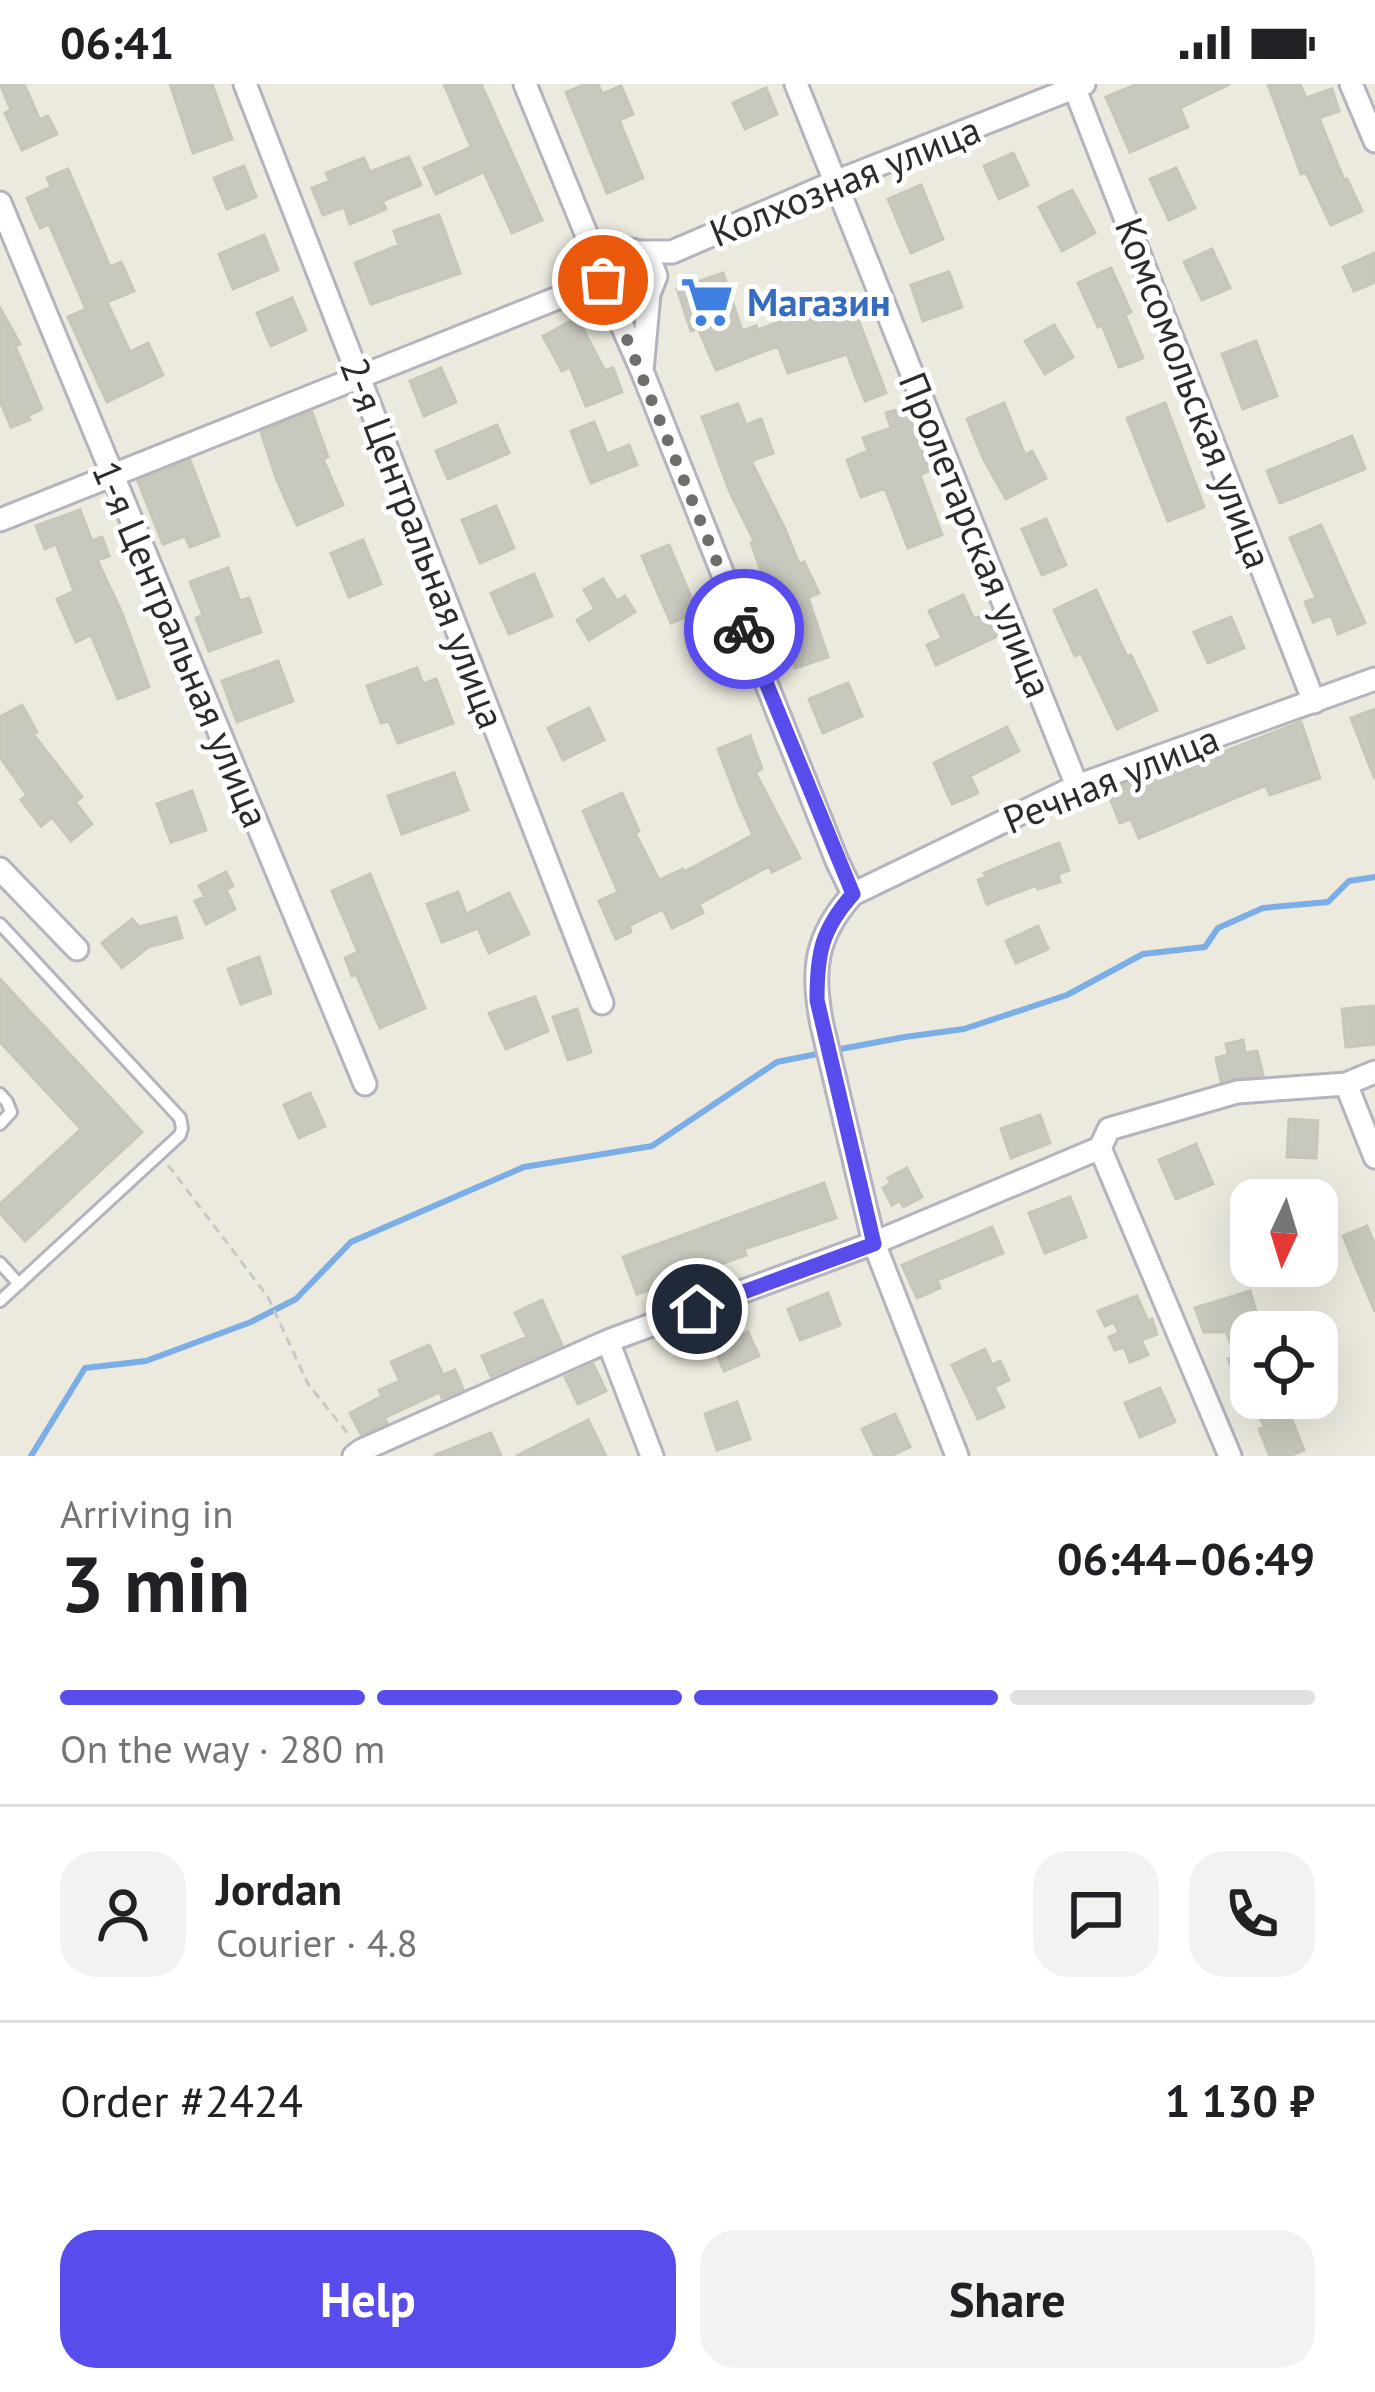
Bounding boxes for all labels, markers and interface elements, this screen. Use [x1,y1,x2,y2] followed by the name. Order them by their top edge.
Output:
[60,13,174,71] text: 06:41
[702,103,988,258] street label: Колхозная улица
[1104,210,1285,576] street label: Комсомольская улица
[552,229,654,331] pin
[570,247,636,313] icon: bag
[678,273,736,331] supermarket icon: Магазин
[747,276,891,327] place label: Магазин
[329,350,518,736] street label: 2-я Центральная улица
[888,365,1065,705] street label: Пролетарская улица
[81,453,282,835] street label: 1-я Центральная улица
[684,569,804,689] courier
[711,596,777,662] icon: bike
[996,712,1226,845] street label: Речная улица
[1230,1179,1338,1287] north arrow
[1230,1179,1338,1419] map controls
[646,1258,748,1360] pin
[664,1276,730,1342] icon: home
[1230,1311,1338,1419] button: locate
[60,1488,234,1539] text: Arriving in
[1057,1529,1315,1587] text: 06:44–06:49
[60,1533,250,1634] text: 3 min
[60,1723,385,1774] text: On the way · 280 m
[60,1851,186,1977] button: person
[1033,1851,1159,1977] button: chat
[1189,1851,1315,1977] button: phone
[216,1859,342,1917] text: Jordan
[216,1917,418,1968] text: Courier · 4.8
[60,2071,303,2129] text: Order #2424
[1165,2071,1315,2129] text: 1 130 ₽
[60,2230,676,2368] button: Help
[700,2230,1315,2368] button: Share

